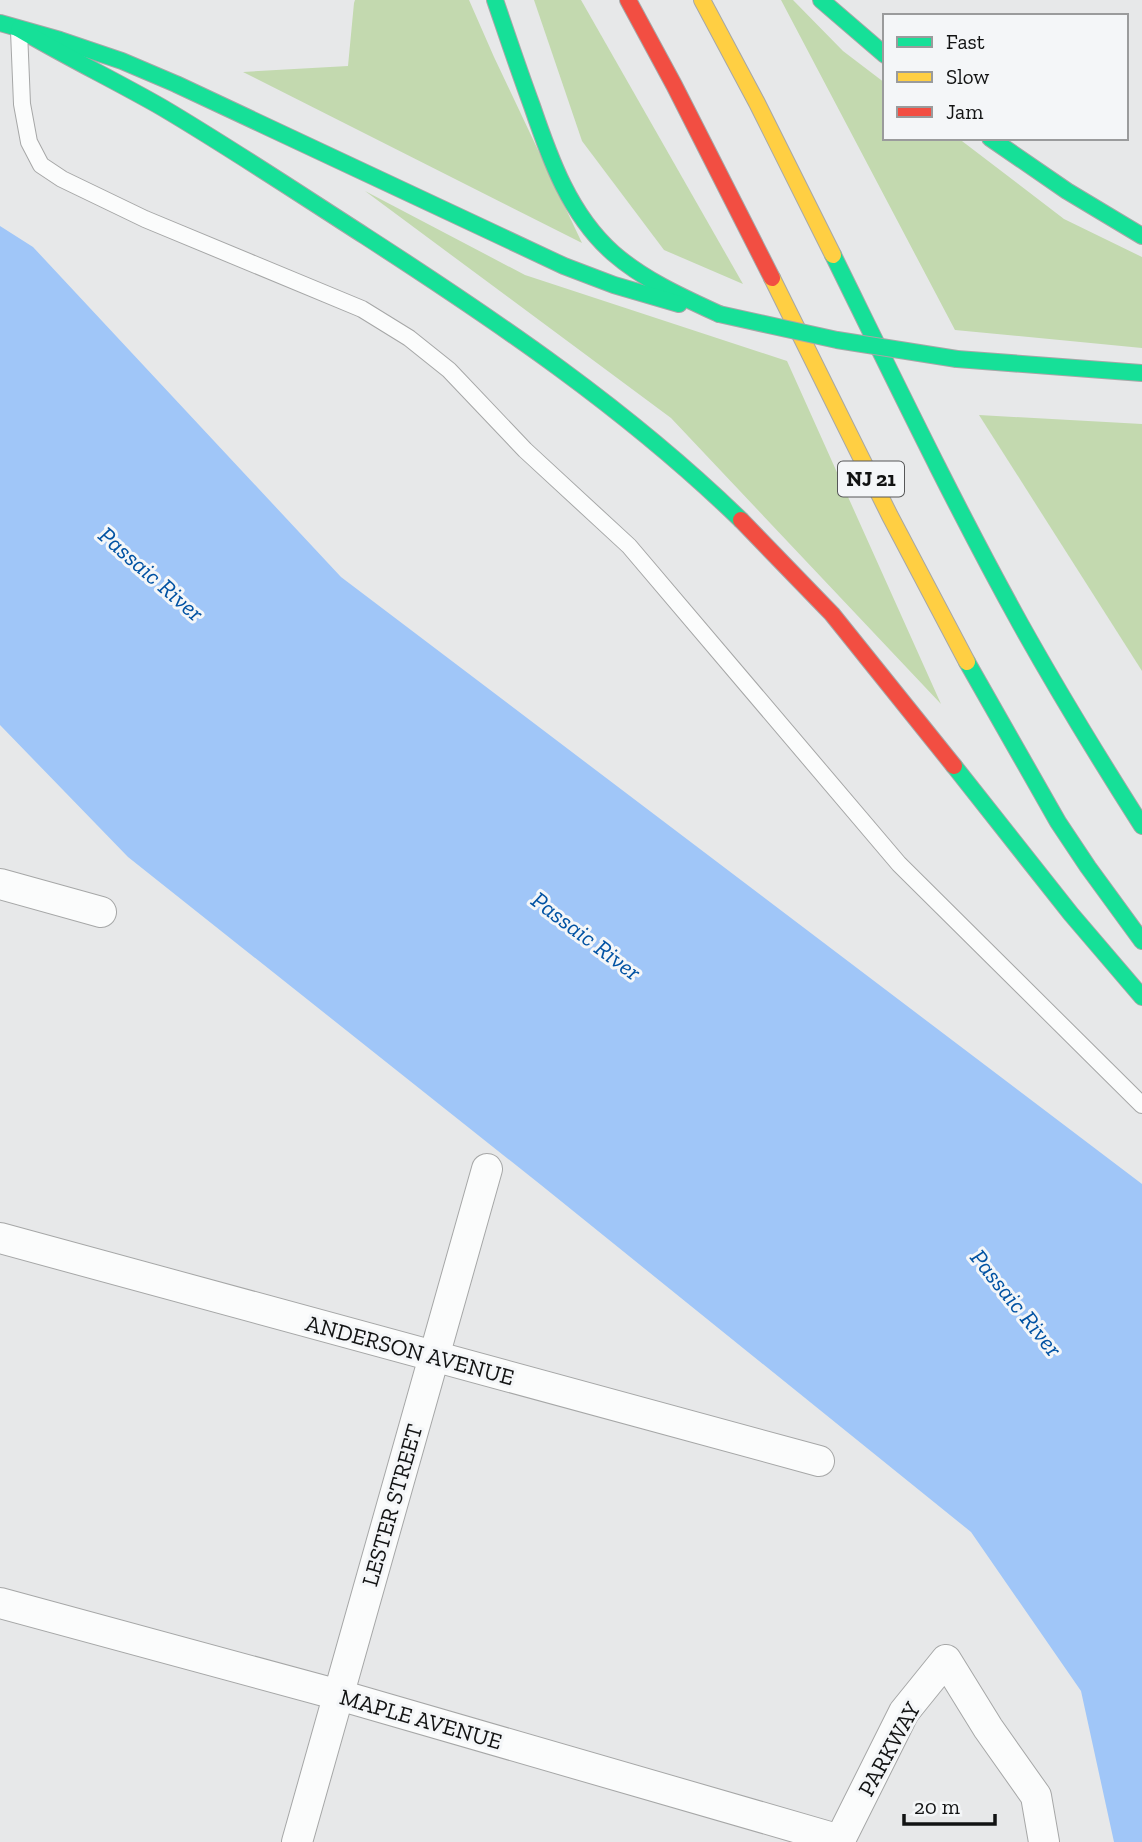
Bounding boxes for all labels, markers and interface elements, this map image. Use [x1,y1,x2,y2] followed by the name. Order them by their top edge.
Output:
[883,14,1128,140] legend
[946,29,985,54] text: Fast
[946,64,989,89] text: Slow
[946,99,983,124] text: Jam
[838,462,904,496] road number: NJ 21
[93,520,210,628] water label: Passaic River
[526,885,647,987] water label: Passaic River
[964,1243,1069,1363] water label: Passaic River
[303,1309,517,1391] street label: ANDERSON AVENUE
[355,1421,429,1589] street label: LESTER STREET
[337,1682,505,1756] street label: MAPLE AVENUE
[852,1696,927,1801] street label: PARKWAY
[904,1783,995,1827] scale bar
[914,1794,960,1819] text: 20 m

